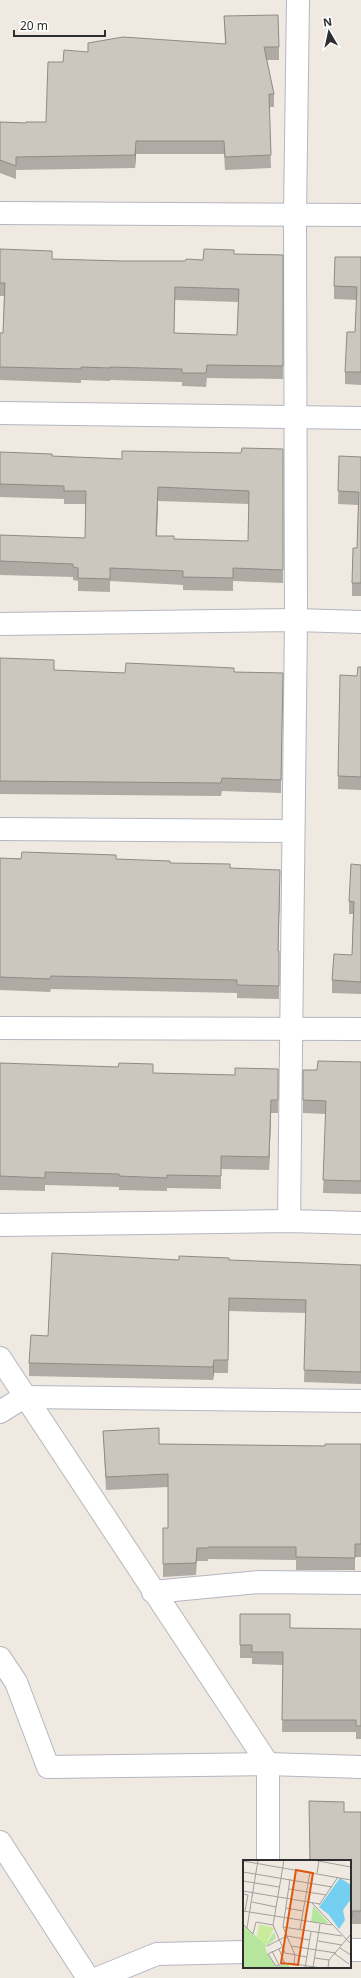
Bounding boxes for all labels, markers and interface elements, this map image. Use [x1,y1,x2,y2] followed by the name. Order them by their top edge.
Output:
[14,12,105,38] scale bar
[309,12,349,52] north arrow
[322,14,333,30] text: N
[20,17,48,34] text: 20 m
[243,1860,351,1968] inset map

